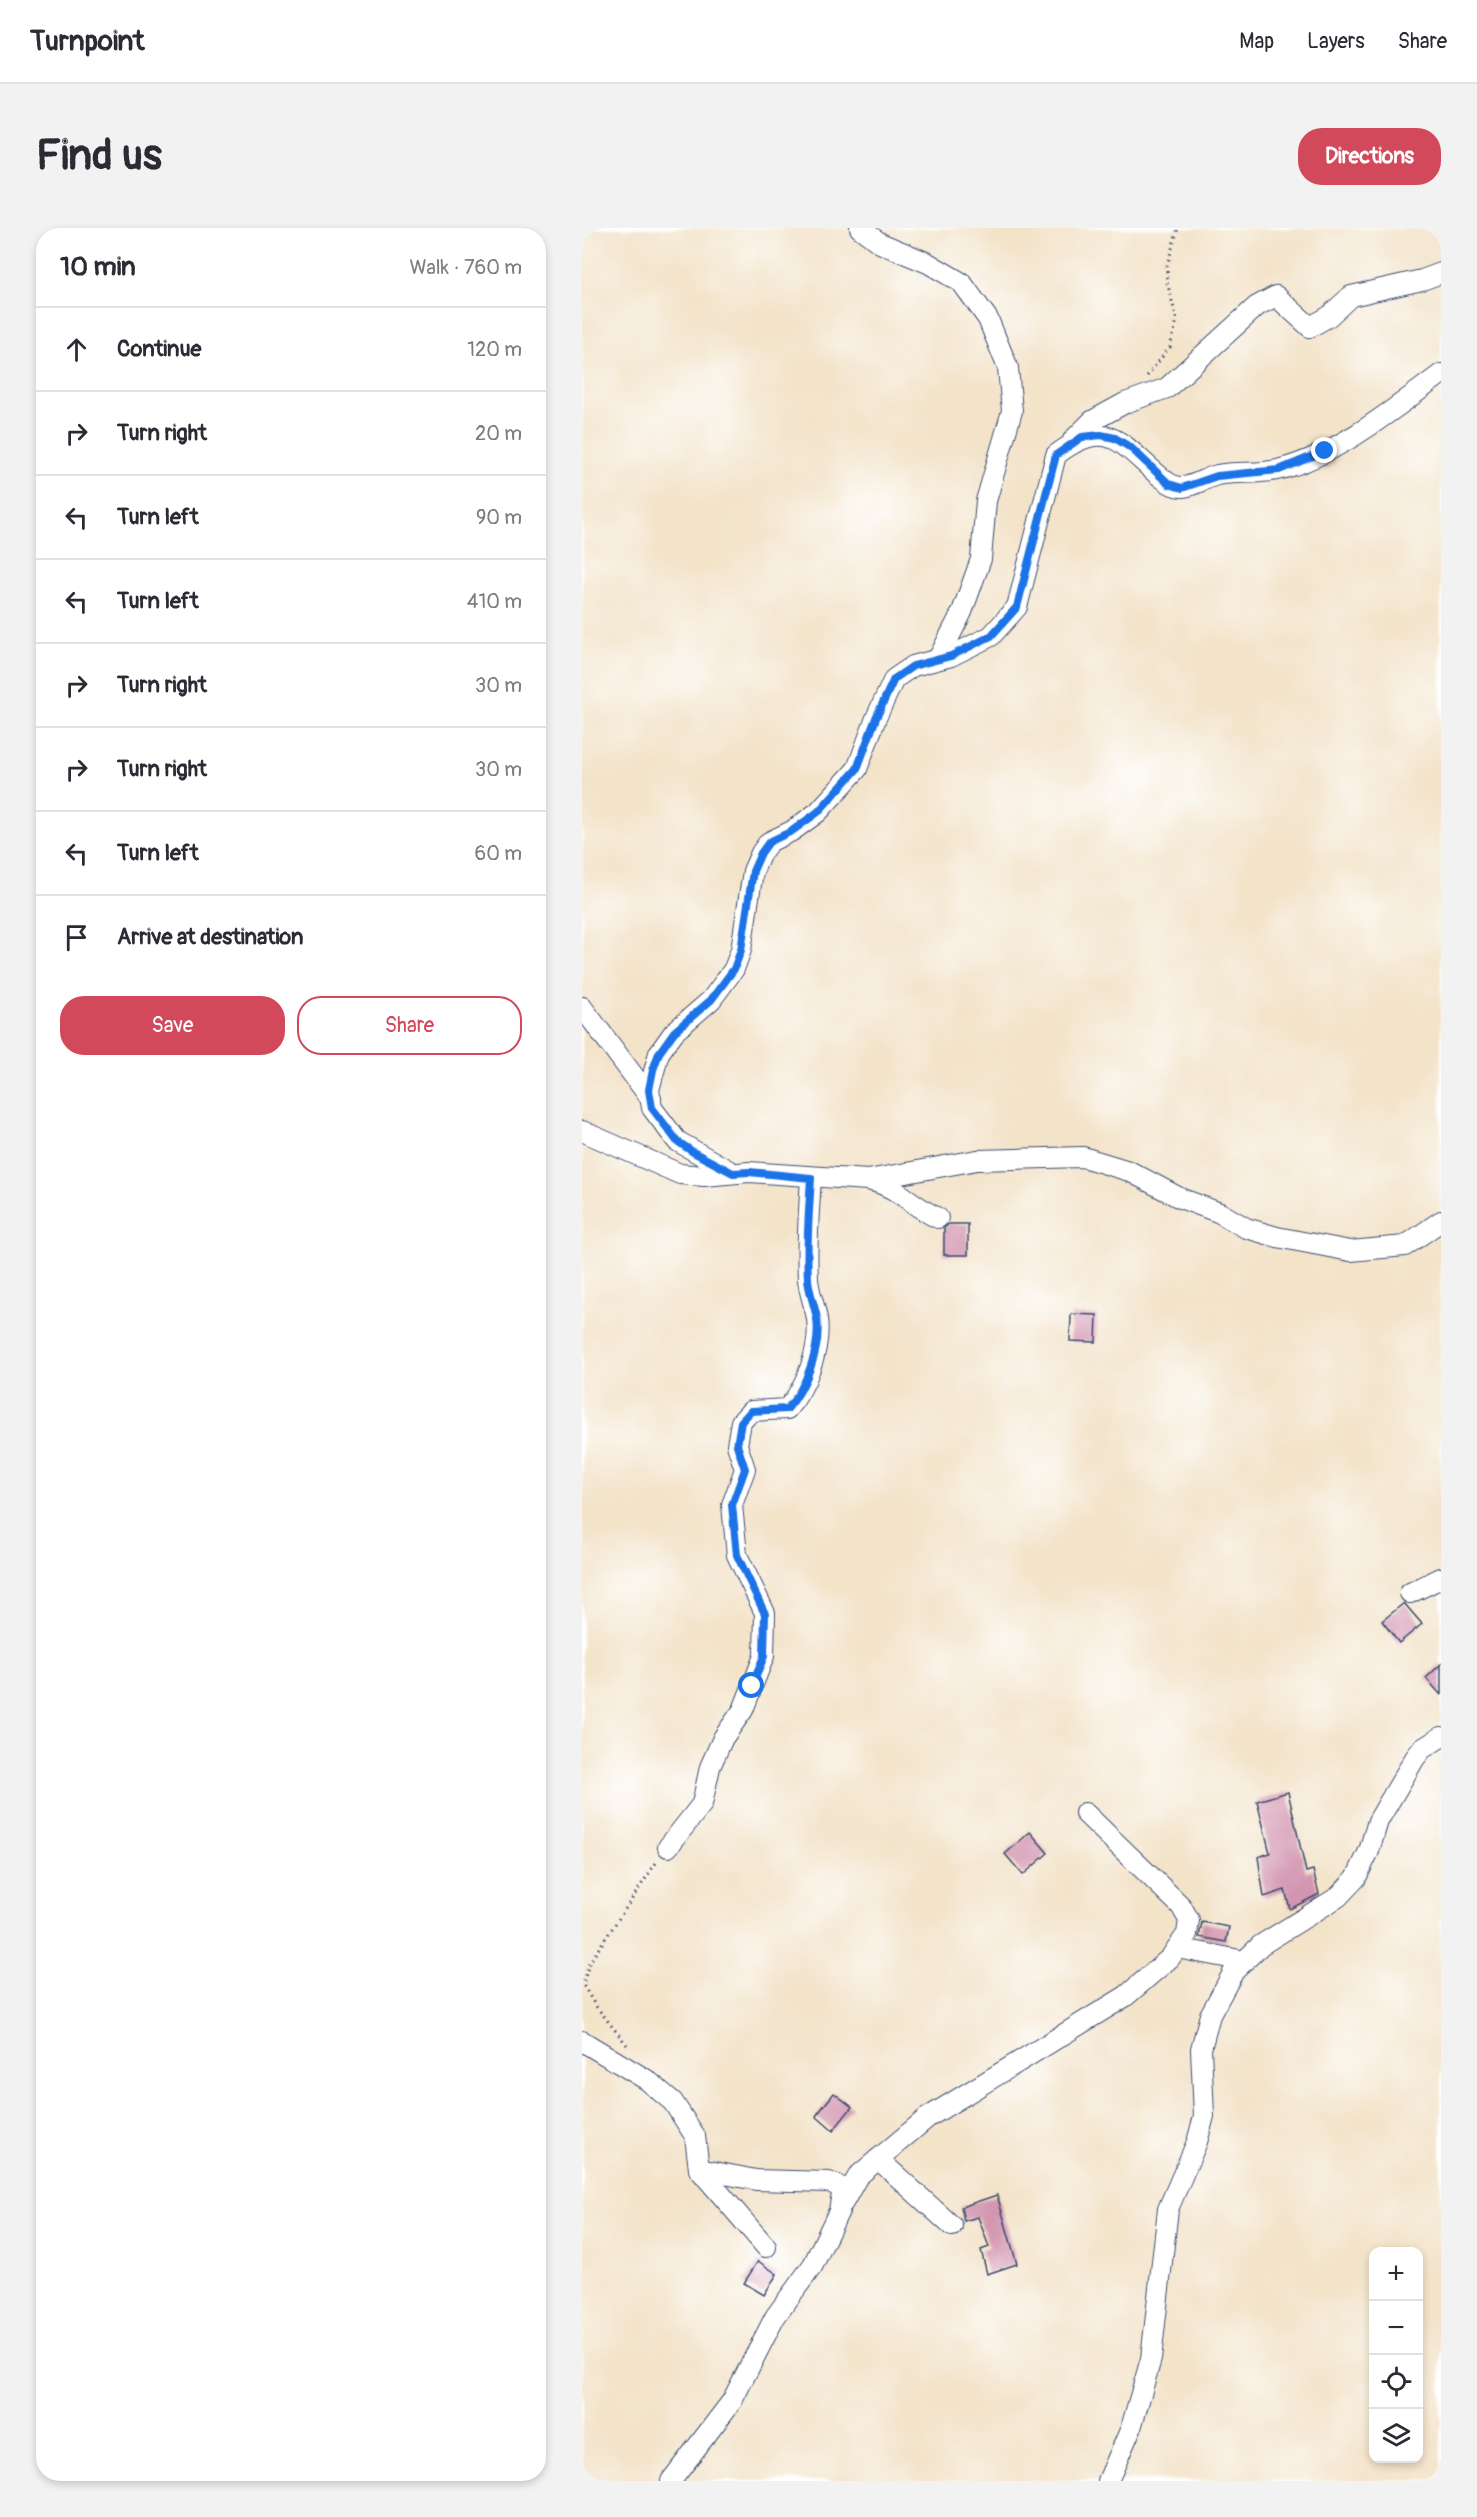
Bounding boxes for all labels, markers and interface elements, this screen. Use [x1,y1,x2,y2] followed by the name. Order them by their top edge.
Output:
[30,24,144,59] text: Turnpoint
[1239,28,1274,55] text: Map
[1307,28,1365,55] text: Layers
[1398,28,1447,55] text: Share
[1298,128,1441,185] button: Directions
[36,130,162,182] text: Find us
[60,251,136,283] text: 10 min
[409,255,522,280] text: Walk · 760 m
[60,333,93,366] icon: ahead
[117,335,201,363] text: Continue
[467,337,522,362] text: 120 m
[60,417,93,450] icon: right
[117,419,207,447] text: Turn right
[475,421,522,446] text: 20 m
[1311,437,1337,463] route end
[60,501,93,534] icon: left
[117,503,199,531] text: Turn left
[476,505,522,530] text: 90 m
[60,585,93,618] icon: left
[117,587,199,615] text: Turn left
[467,589,522,614] text: 410 m
[60,669,93,702] icon: right
[117,671,207,699] text: Turn right
[475,673,522,698] text: 30 m
[60,753,93,786] icon: right
[117,755,207,783] text: Turn right
[475,757,522,782] text: 30 m
[60,837,93,870] icon: left
[117,839,199,867] text: Turn left
[475,841,522,866] text: 60 m
[60,921,93,954] icon: arrive
[117,923,303,951] text: Arrive at destination
[60,996,285,1055] button: Save
[297,996,522,1055] button: Share
[738,1672,764,1698] route start
[1369,2247,1423,2463] map controls
[1369,2247,1423,2301] button: +
[1369,2301,1423,2355] button: −
[1369,2355,1423,2409] button: locate
[1369,2409,1423,2463] button: layers

